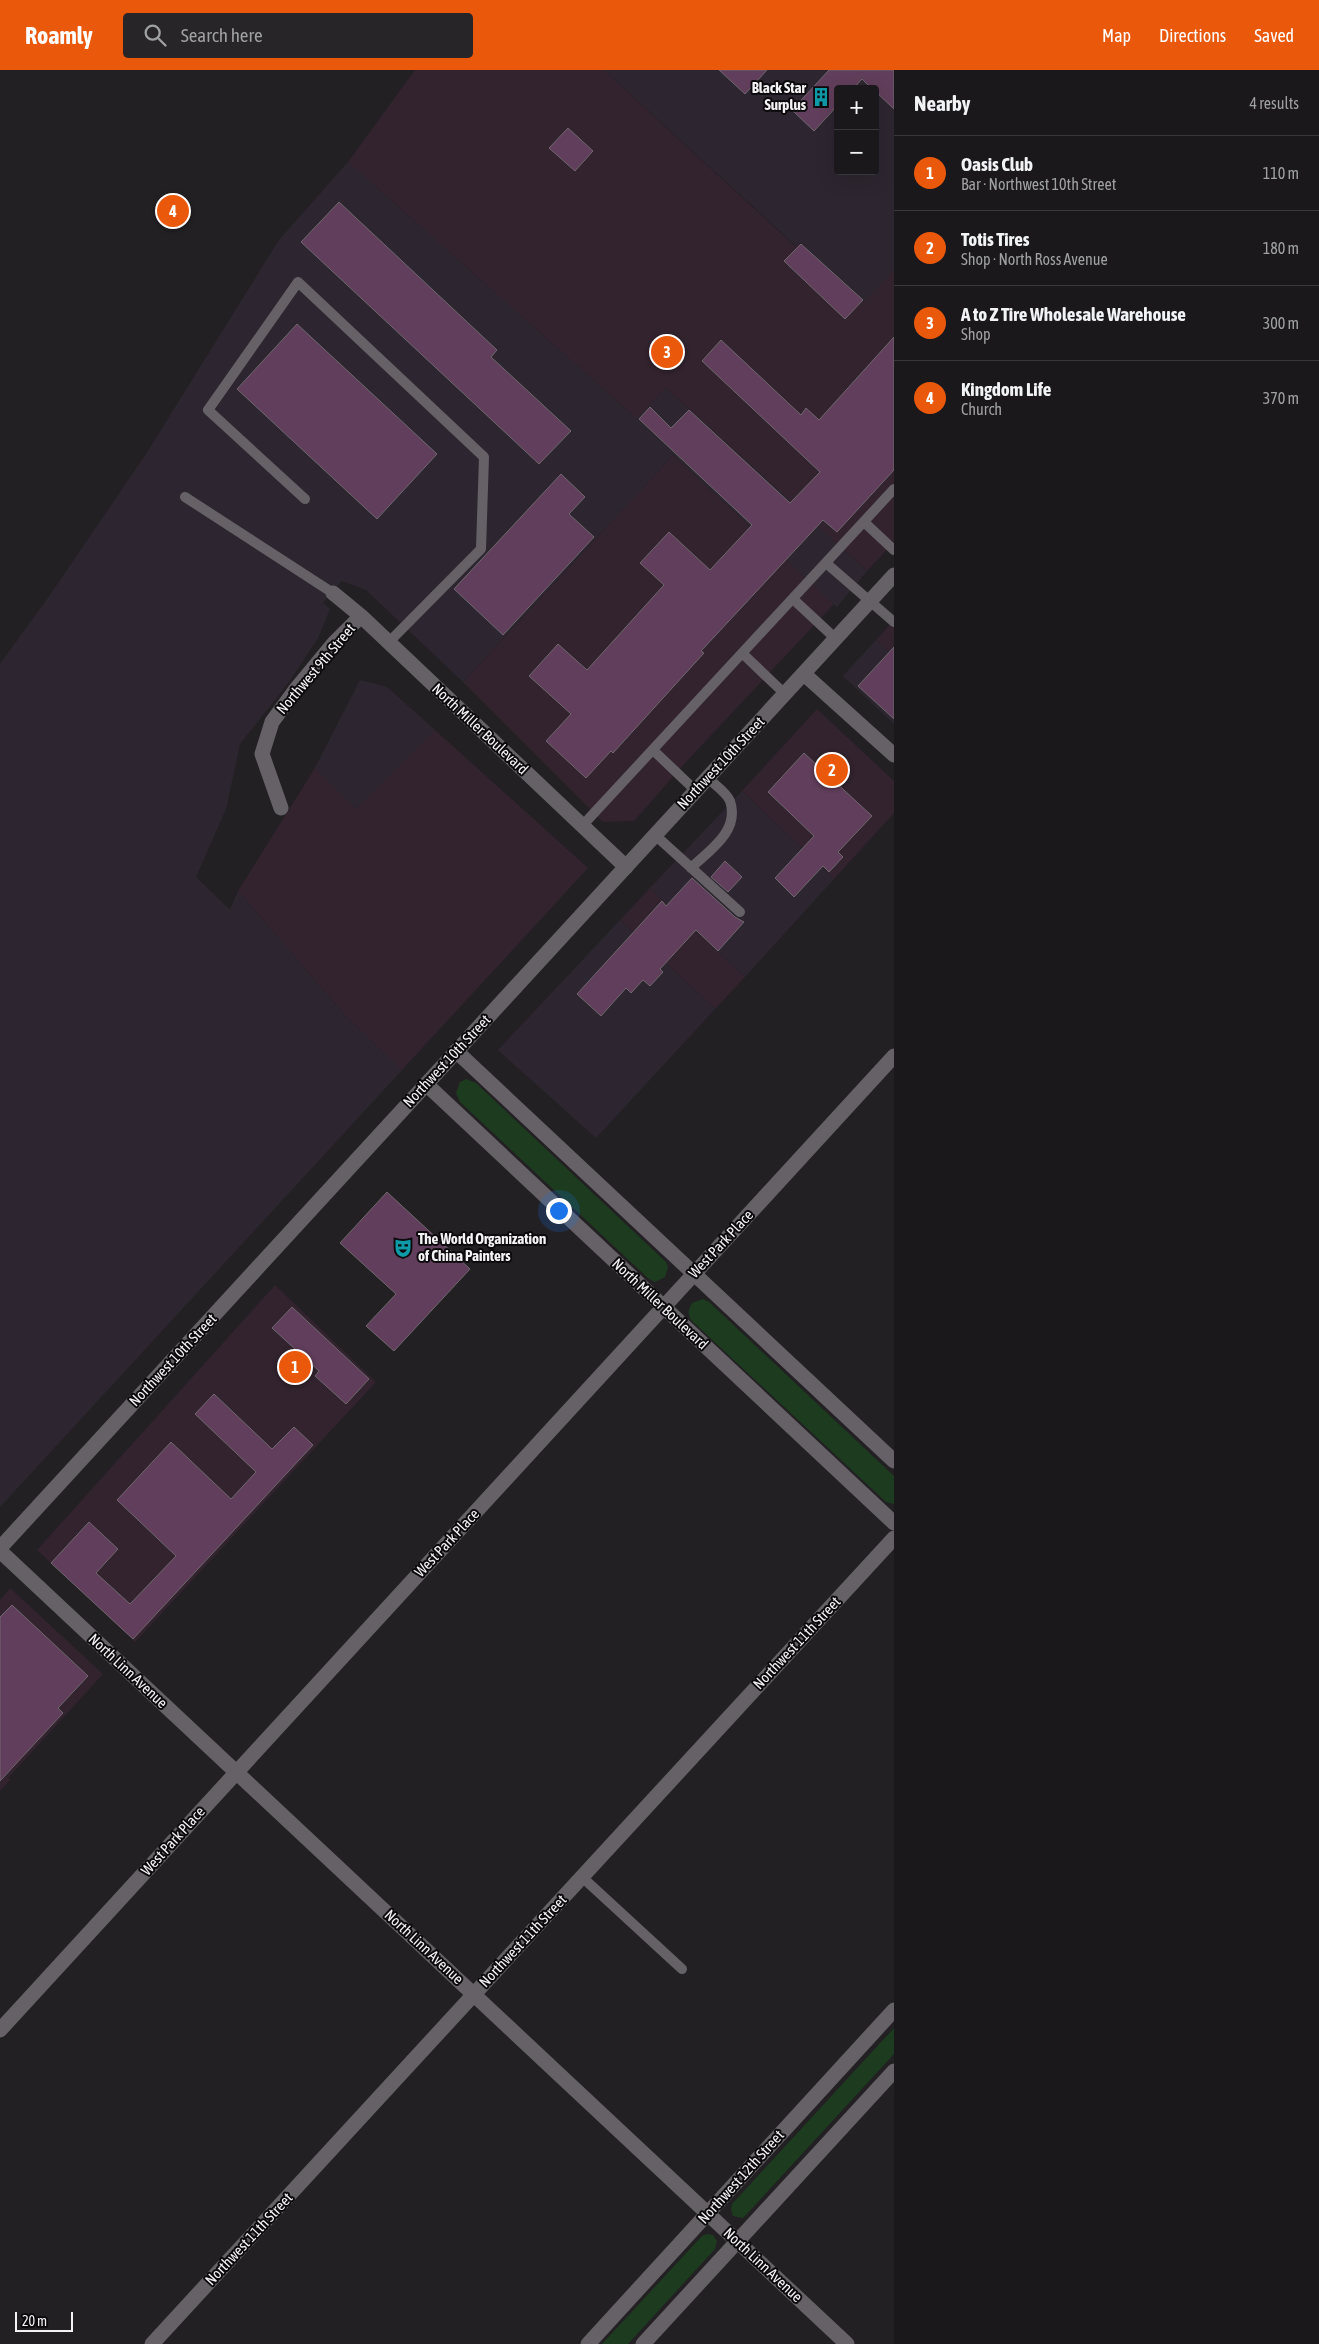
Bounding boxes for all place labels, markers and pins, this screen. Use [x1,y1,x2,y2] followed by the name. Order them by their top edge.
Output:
[752,79,807,113] place label: Black Star Surplus
[810,86,832,108] building icon: Black Star Surplus
[157,192,189,230] pin: 4
[651,333,683,371] pin: 3
[816,751,848,789] pin: 2
[418,1230,546,1264] place label: The World Organization of China Painters
[392,1237,414,1259] theatre icon: The World Organization of China Painters
[279,1348,311,1386] pin: 1

